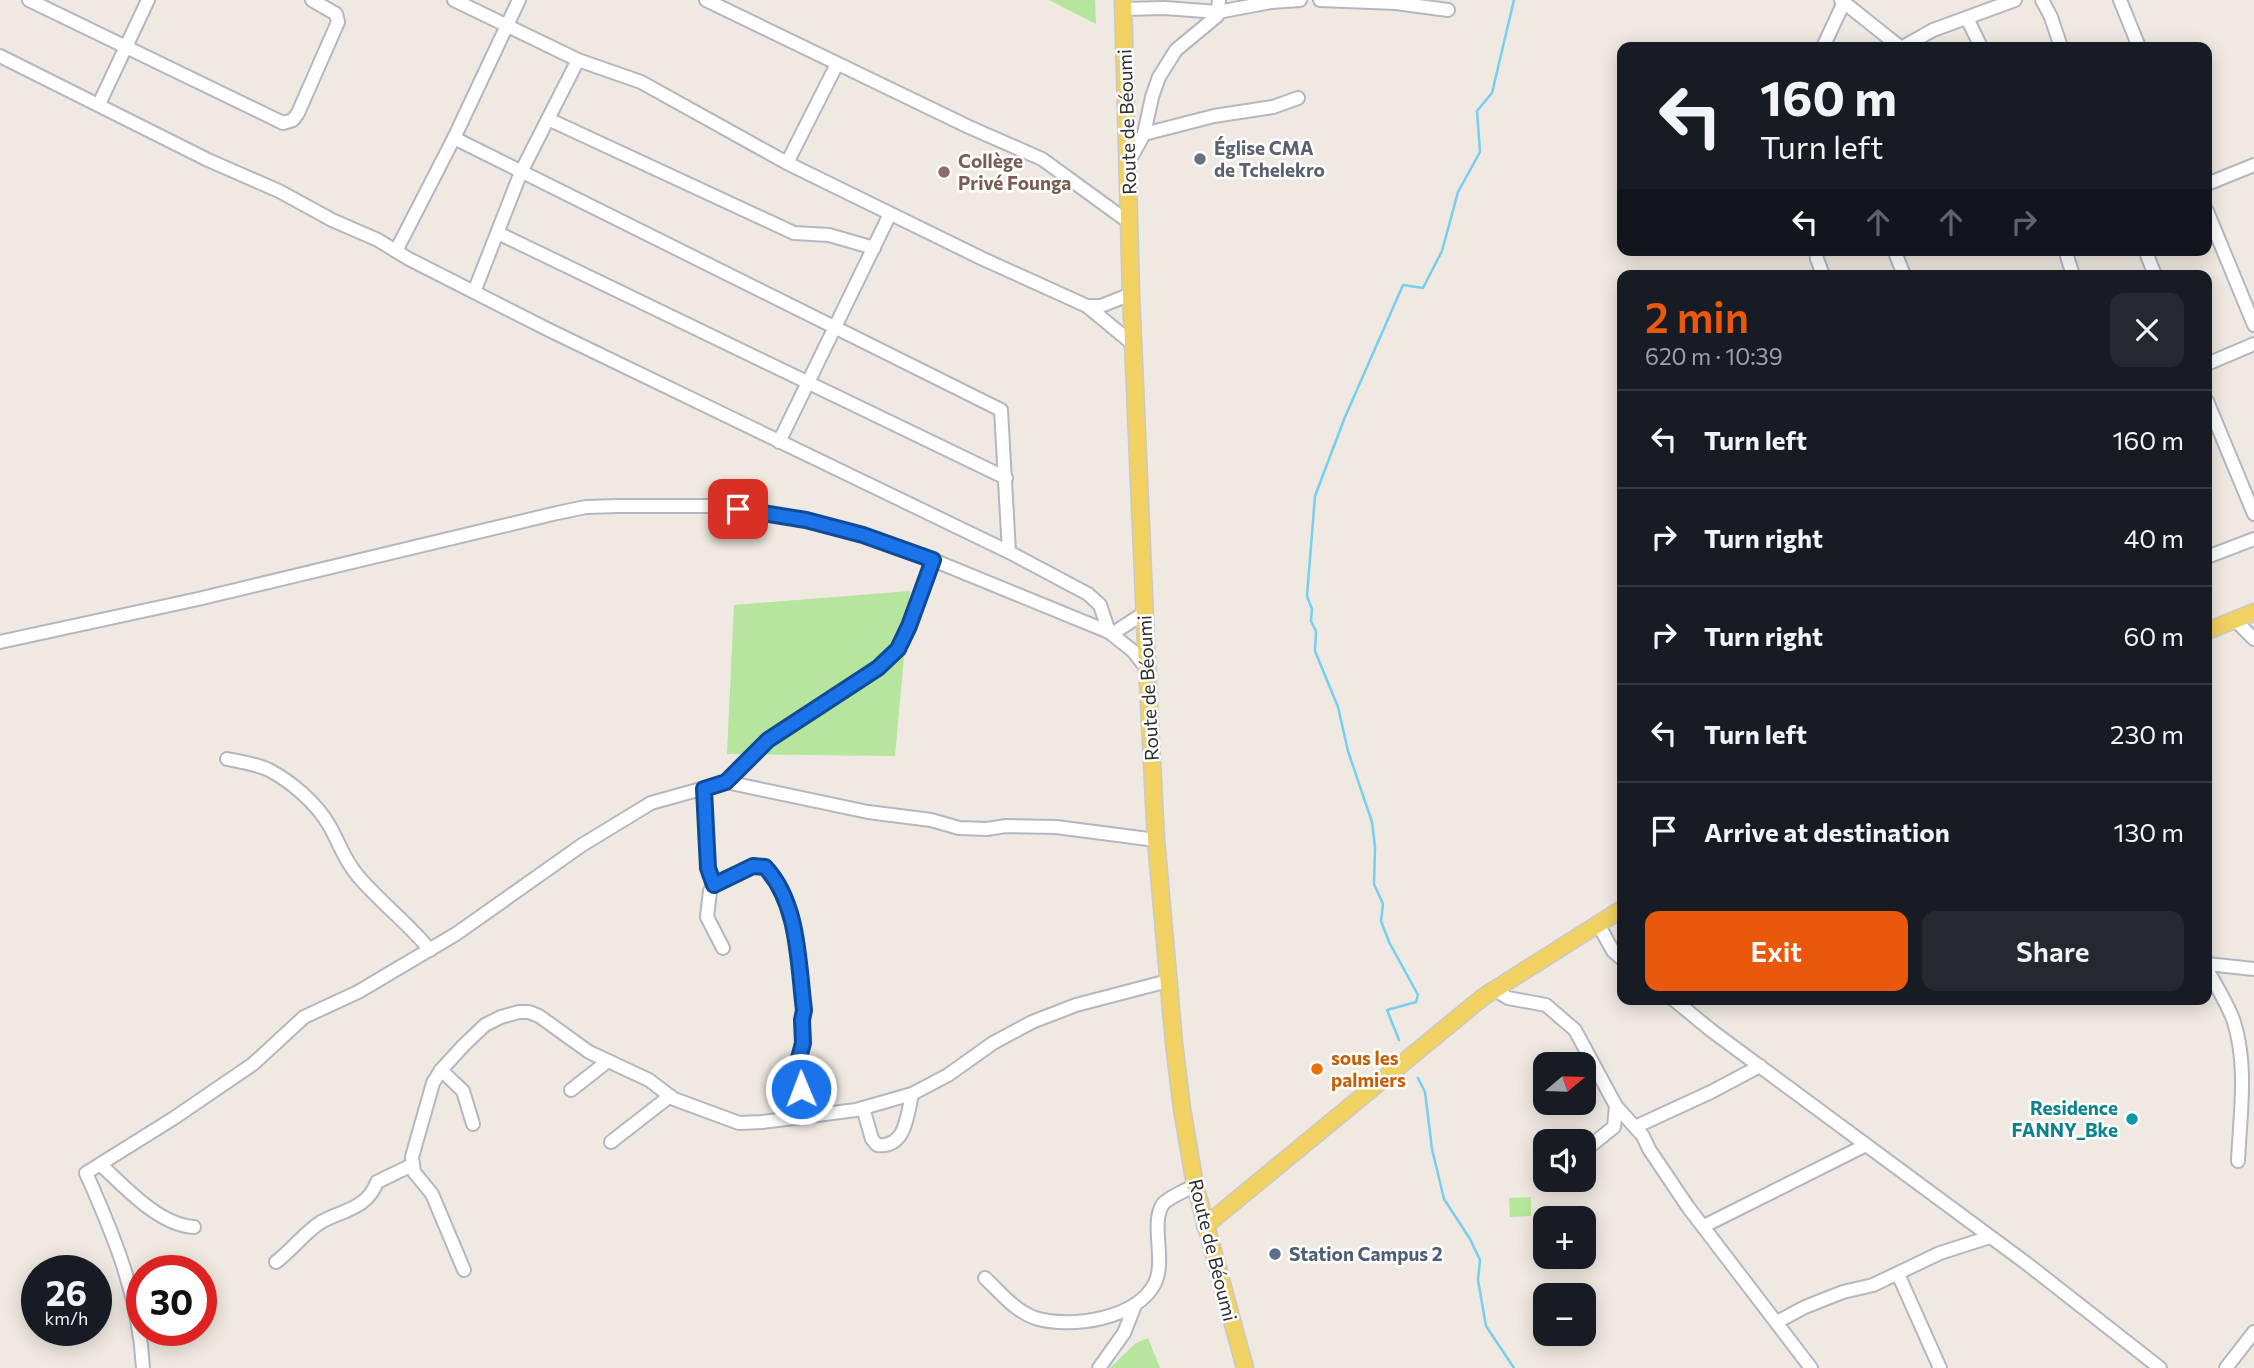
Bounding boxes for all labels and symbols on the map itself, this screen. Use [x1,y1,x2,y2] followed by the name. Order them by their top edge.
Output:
[1112,49,1141,195] street label: Route de Béoumi
[1214,136,1325,181] place label: Église CMA de Tchelekro
[958,149,1071,194] place label: Collège Privé Founga
[1192,151,1208,167] marker: Église CMA de Tchelekro
[936,164,952,180] marker: Collège Privé Founga
[708,479,768,539] pin
[1132,615,1163,761] street label: Route de Béoumi
[1331,1046,1406,1091] place label: sous les palmiers
[764,1052,838,1126] position arrow
[1533,1052,1596,1115] north arrow
[1309,1061,1325,1077] marker: sous les palmiers
[2012,1096,2118,1141] place label: Residence FANNY_Bke
[2124,1111,2140,1127] marker: Residence FANNY_Bke
[1185,1176,1242,1323] street label: Route de Béoumi
[1289,1242,1443,1265] place label: Station Campus 2
[1267,1246,1283,1262] marker: Station Campus 2
[126,1255,217,1346] speed limit sign: 30

